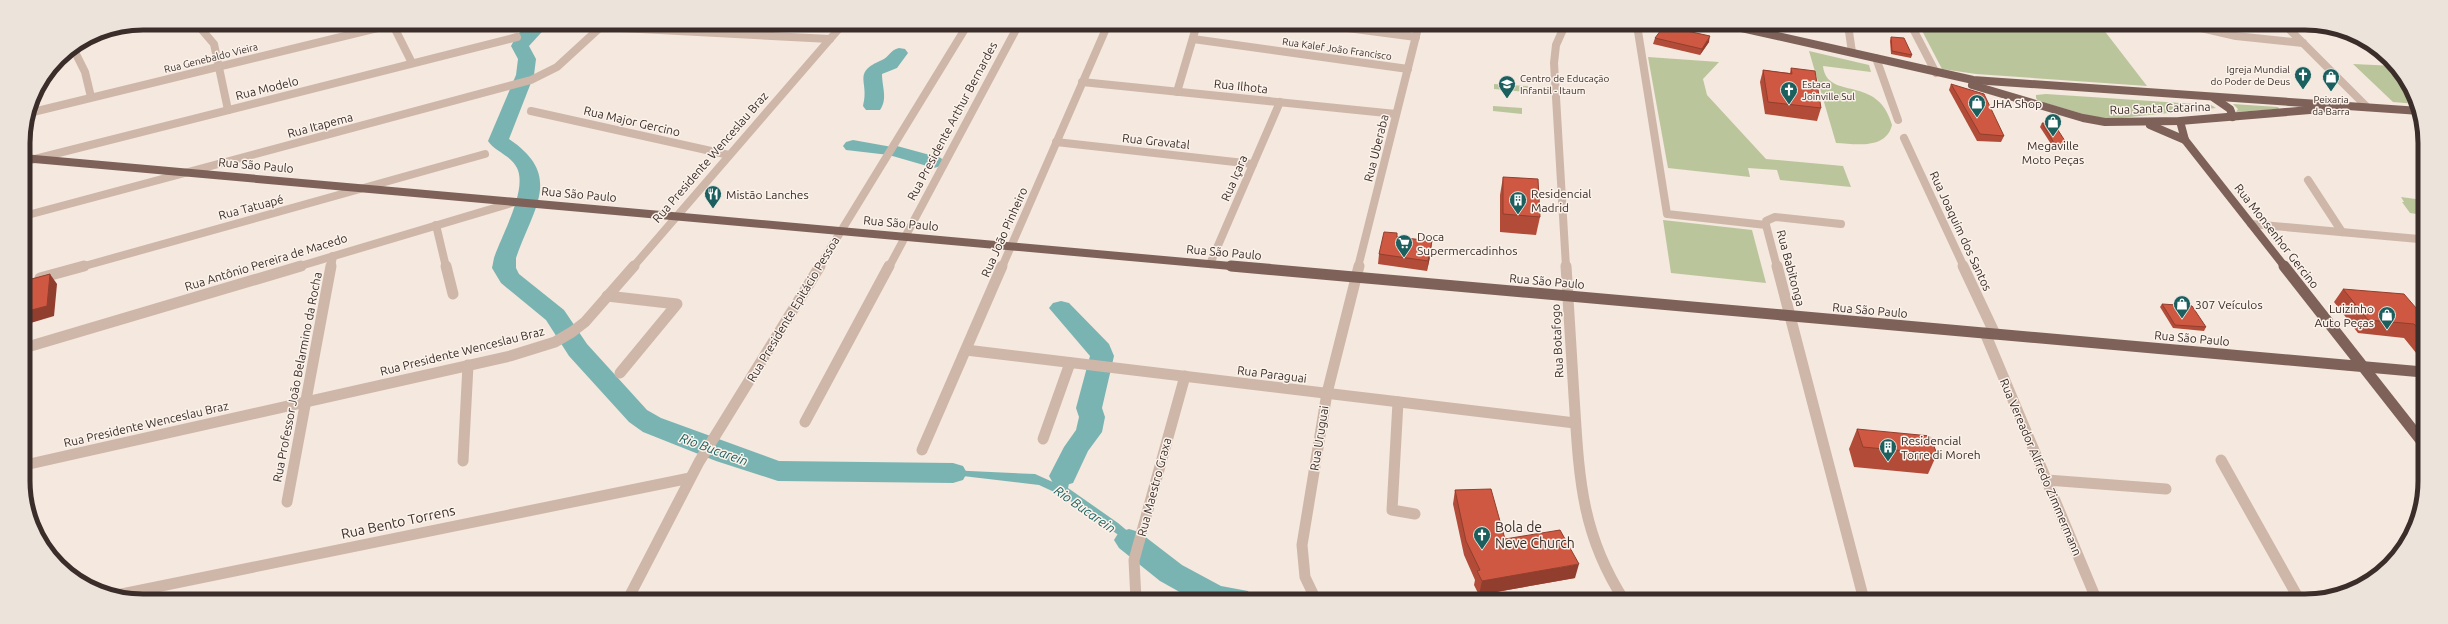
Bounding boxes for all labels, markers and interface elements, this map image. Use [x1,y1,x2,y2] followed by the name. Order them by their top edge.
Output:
[1282,36,1393,62] street label: Rua Kalef João Francisco
[905,40,999,202] street label: Rua Presidente Arthur Bernardes
[163,41,259,75] street label: Rua Genebaldo Vieira
[2211,64,2290,87] place label: Igreja Mundial do Poder de Deus
[2293,65,2313,90] church icon: Igreja Mundial do Poder de Deus
[2321,67,2341,92] shop icon: Peixaria da Barra
[1520,73,1609,96] place label: Centro de Educação Infantil - Itaum
[234,74,300,102] street label: Rua Modelo
[1497,74,1517,99] school or university icon: Centro de Educação Infantil - Itaum
[1213,77,1269,95] street label: Rua Ilhota
[1802,79,1855,102] place label: Estaca Joinville Sul
[1779,80,1799,105] church icon: Estaca Joinville Sul
[650,89,771,225] street label: Rua Presidente Wenceslau Braz
[1967,93,1987,118] shop icon: JHA Shop
[2312,94,2350,117] place label: Peixaria da Barra
[1990,97,2042,110] place label: JHA Shop
[2109,100,2211,116] street label: Rua Santa Catarina
[583,104,681,138] street label: Rua Major Gercino
[286,110,354,140] street label: Rua Itapema
[2043,112,2063,137] shop icon: Megaville Moto Peças
[1361,113,1391,183] street label: Rua Uberaba
[1122,131,1190,151] street label: Rua Gravatal
[2022,139,2084,166] place label: Megaville Moto Peças
[1218,153,1250,203] street label: Rua Içara
[218,155,294,175] street label: Rua São Paulo
[1928,169,1994,293] street label: Rua Joaquim dos Santos
[2232,181,2322,291] street label: Rua Monsenhor Gercino
[541,184,617,204] street label: Rua São Paulo
[703,184,723,209] restaurant icon: Mistão Lanches
[978,185,1030,279] street label: Rua João Pinheiro
[1531,187,1592,214] place label: Residencial Madrid
[726,188,809,201] place label: Mistão Lanches
[1508,190,1528,215] building icon: Residencial Madrid
[217,192,285,222] street label: Rua Tatuapé
[863,213,939,233] street label: Rua São Paulo
[1775,228,1807,308] street label: Rua Babitonga
[1417,230,1517,257] place label: Doca Supermercadinhos
[183,231,349,293] street label: Rua Antônio Pereira de Macedo
[1394,233,1414,258] supermarket icon: Doca Supermercadinhos
[744,234,842,384] street label: Rua Presidente Epitácio Pessoa
[1186,242,1262,262] street label: Rua São Paulo
[270,271,324,483] street label: Rua Professor João Belarmino da Rocha
[1509,271,1585,291] street label: Rua São Paulo
[2172,294,2192,319] shop icon: 307 Veículos
[2195,298,2263,311] place label: 307 Veículos
[1832,300,1908,320] street label: Rua São Paulo
[2314,302,2374,329] place label: Luizinho Auto Peças
[1549,304,1565,378] street label: Rua Botafogo
[2377,305,2397,330] shop icon: Luizinho Auto Peças
[379,324,546,378] street label: Rua Presidente Wenceslau Braz
[2154,328,2230,348] street label: Rua São Paulo
[1236,363,1308,385] street label: Rua Paraguai
[1998,376,2084,558] street label: Rua Vereador Alfredo Zimmermann
[62,399,230,449] street label: Rua Presidente Wenceslau Braz
[1307,404,1331,471] street label: Rua Uruguai
[678,430,750,468] water label: Rio Bucarein
[1901,434,1981,461] place label: Residencial Torre di Moreh
[1135,436,1173,538] street label: Rua Maestro Graxa
[1878,437,1898,462] building icon: Residencial Torre di Moreh
[1052,483,1118,535] water label: Rio Bucarein
[339,502,457,542] street label: Rua Bento Torrens
[1495,519,1575,551] place label: Bola de Neve Church
[1472,525,1492,550] church icon: Bola de Neve Church

